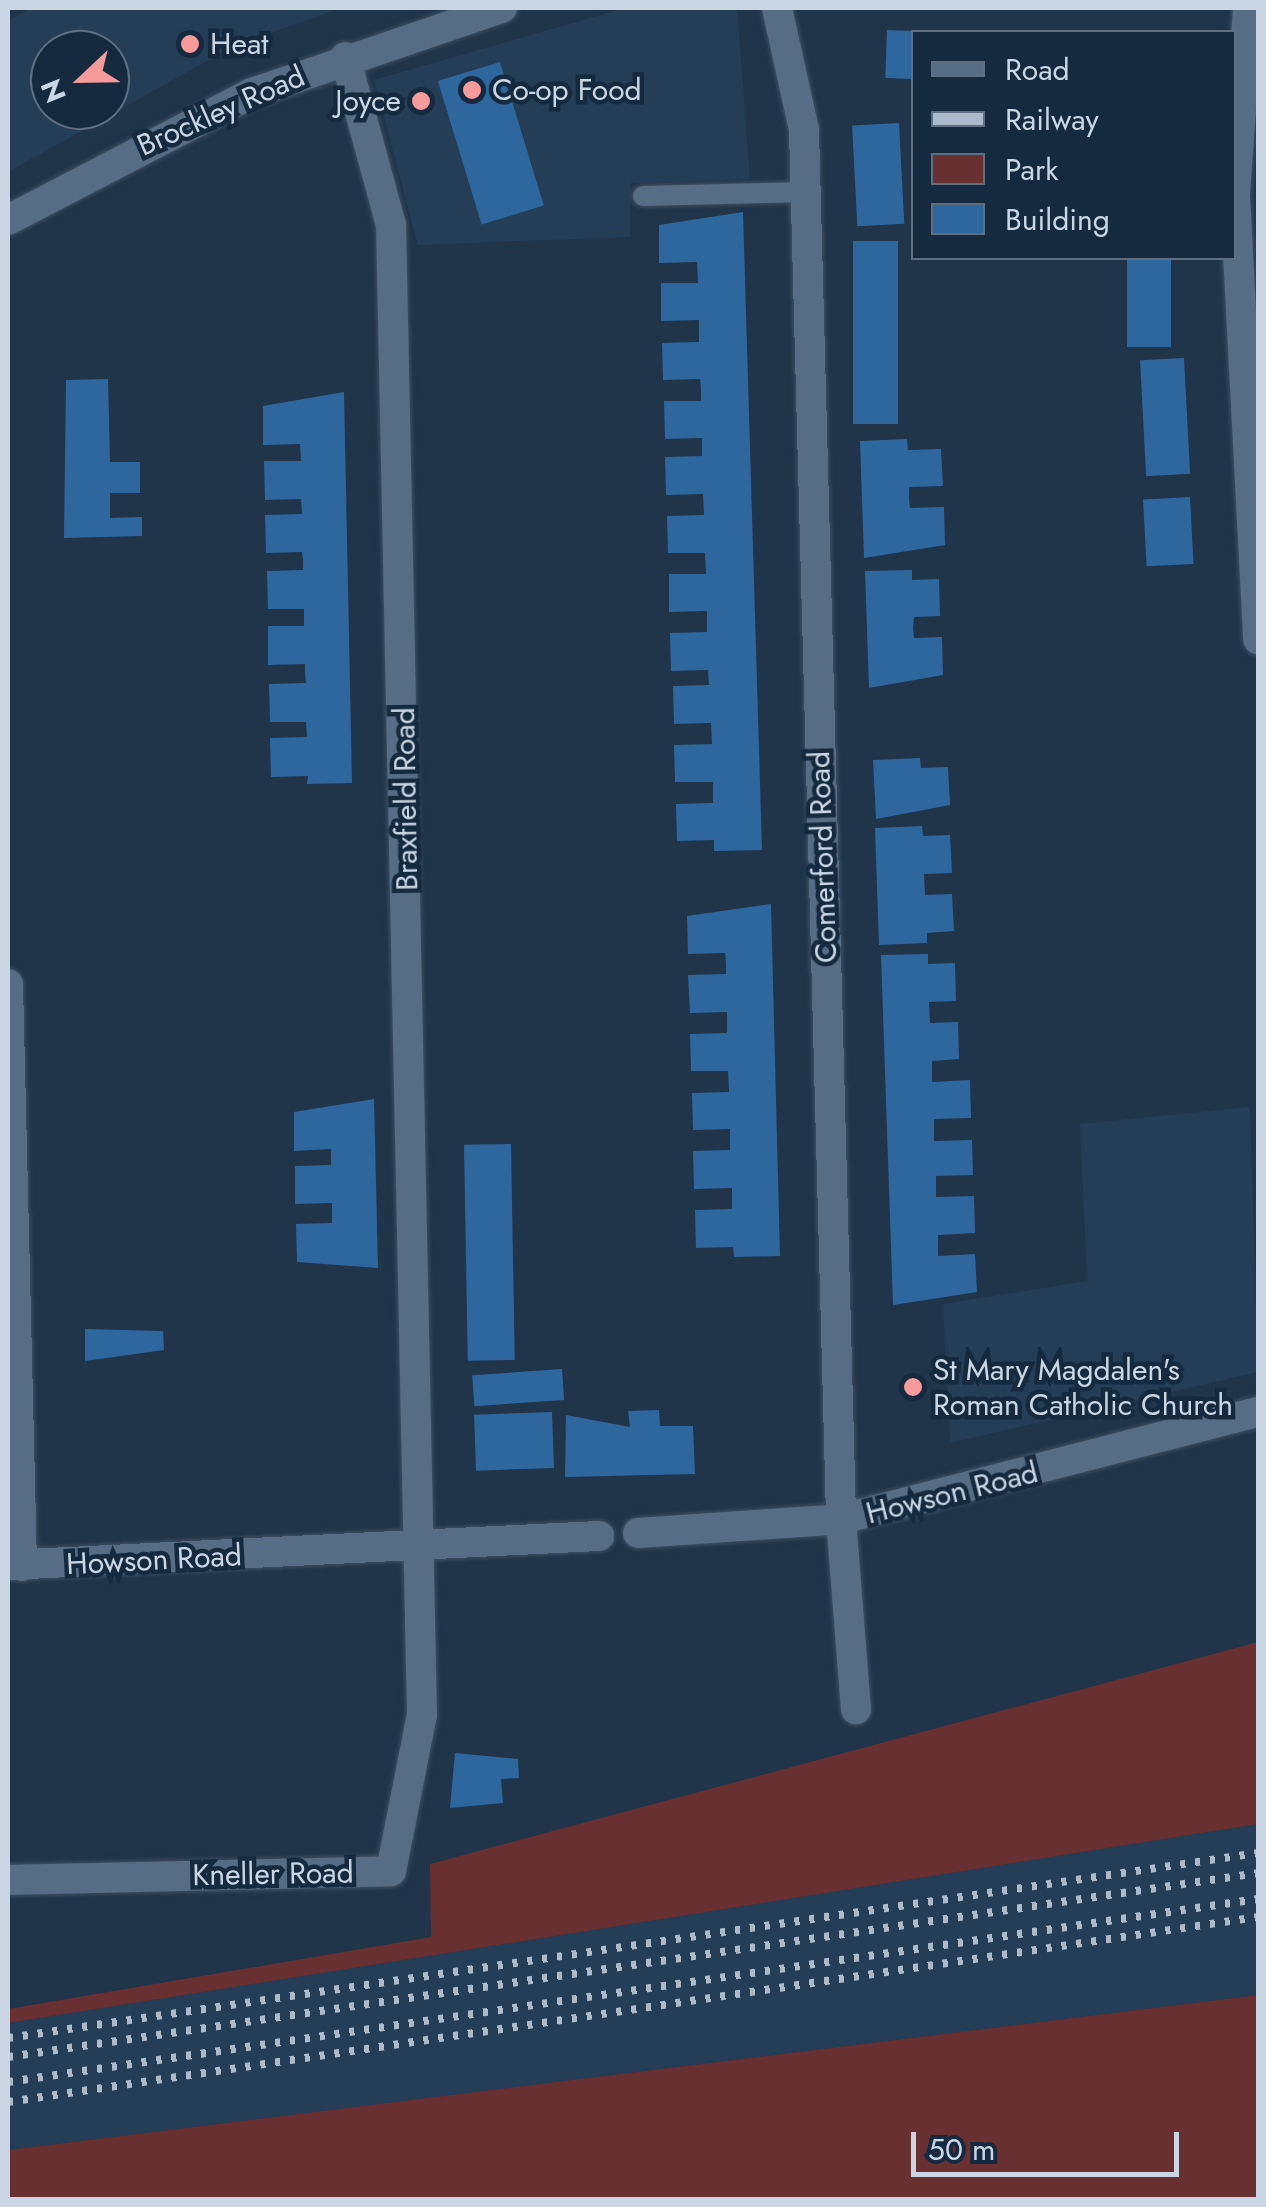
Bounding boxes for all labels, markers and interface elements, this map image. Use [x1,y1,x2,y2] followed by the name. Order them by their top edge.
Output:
[210,26,269,62] place label: Heat
[30,30,130,130] north arrow
[911,30,1236,260] legend
[179,33,201,55] marker: Heat
[1005,48,1070,91] text: Road
[132,58,310,164] street label: Brockley Road
[492,72,642,108] place label: Co-op Food
[30,73,77,109] text: N
[461,79,483,101] marker: Co-op Food
[335,83,401,119] place label: Joyce
[410,90,432,112] marker: Joyce
[1005,98,1099,141] text: Railway
[1005,148,1058,191] text: Park
[1005,198,1110,241] text: Building
[386,707,426,891] street label: Braxfield Road
[801,750,845,964] street label: Comerford Road
[933,1352,1233,1422] place label: St Mary Magdalen's Roman Catholic Church
[902,1376,924,1398] marker: St Mary Magdalen's Roman Catholic Church
[862,1454,1042,1532] street label: Howson Road
[65,1537,243,1583] street label: Howson Road
[192,1855,354,1893] street label: Kneller Road
[916,2112,1184,2174] scale bar
[928,2128,995,2171] text: 50 m

